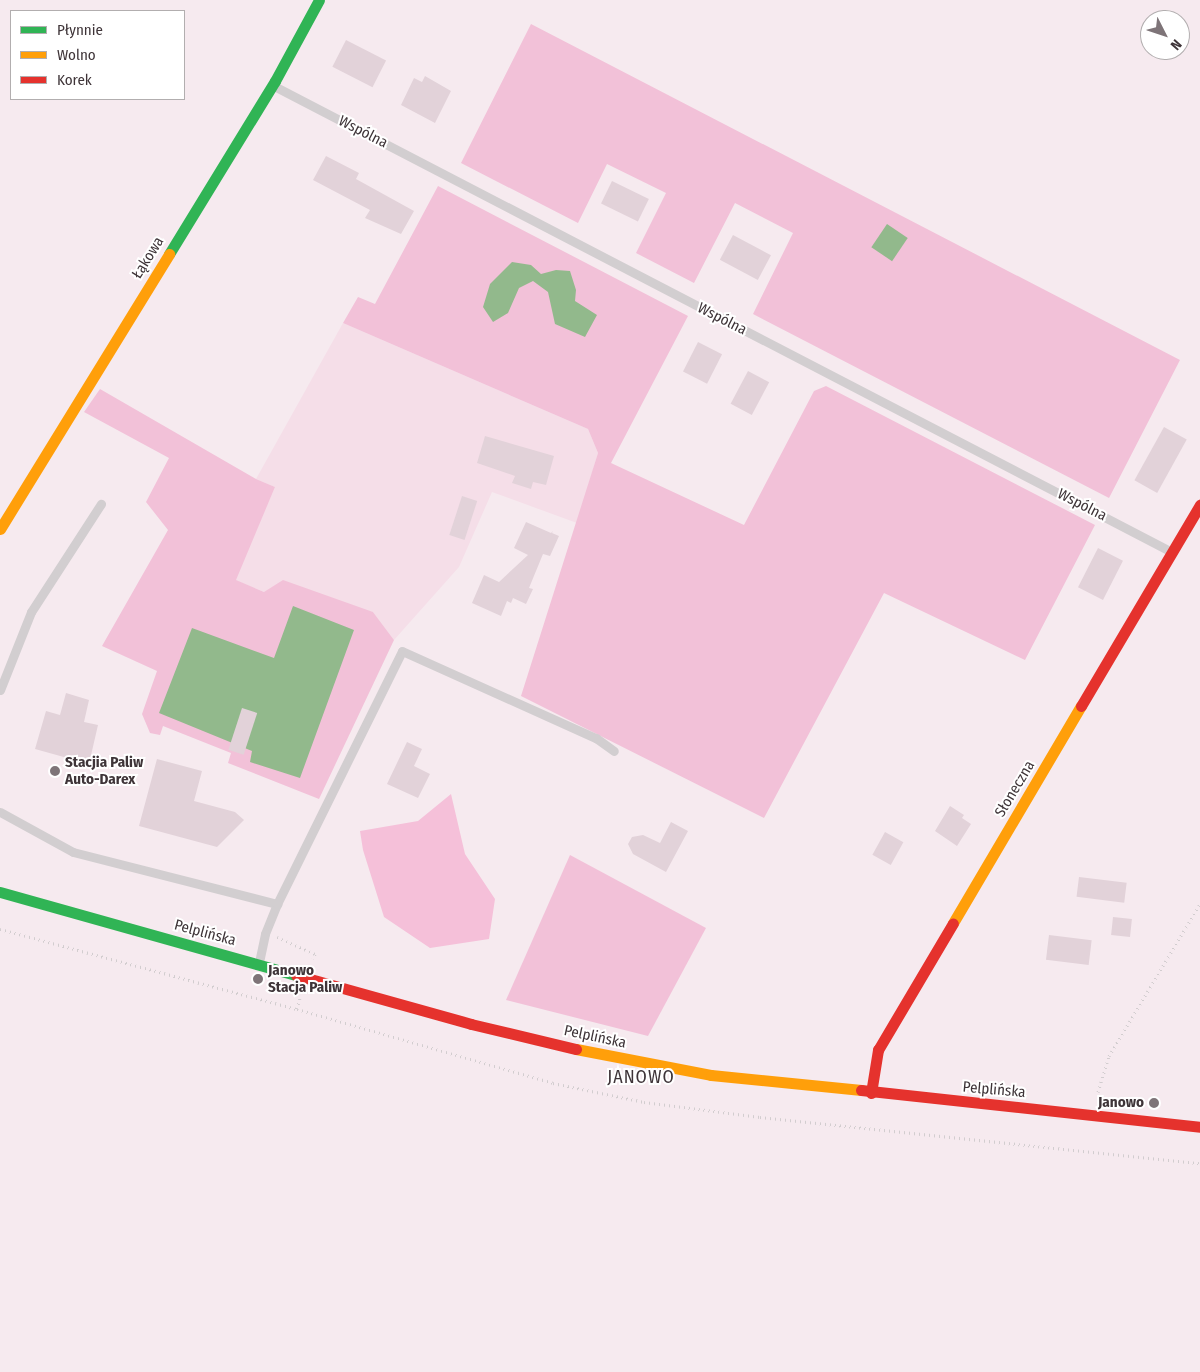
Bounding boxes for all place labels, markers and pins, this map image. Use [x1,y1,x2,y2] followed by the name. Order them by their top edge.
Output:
[65,753,143,788] place label: Stacjia Paliw Auto-Darex
[49,765,61,777] marker: Stacjia Paliw Auto-Darex
[268,961,342,996] place label: Janowo Stacja Paliw
[252,973,264,985] marker: Janowo Stacja Paliw
[1098,1094,1144,1112] place label: Janowo
[1148,1097,1160,1109] marker: Janowo

